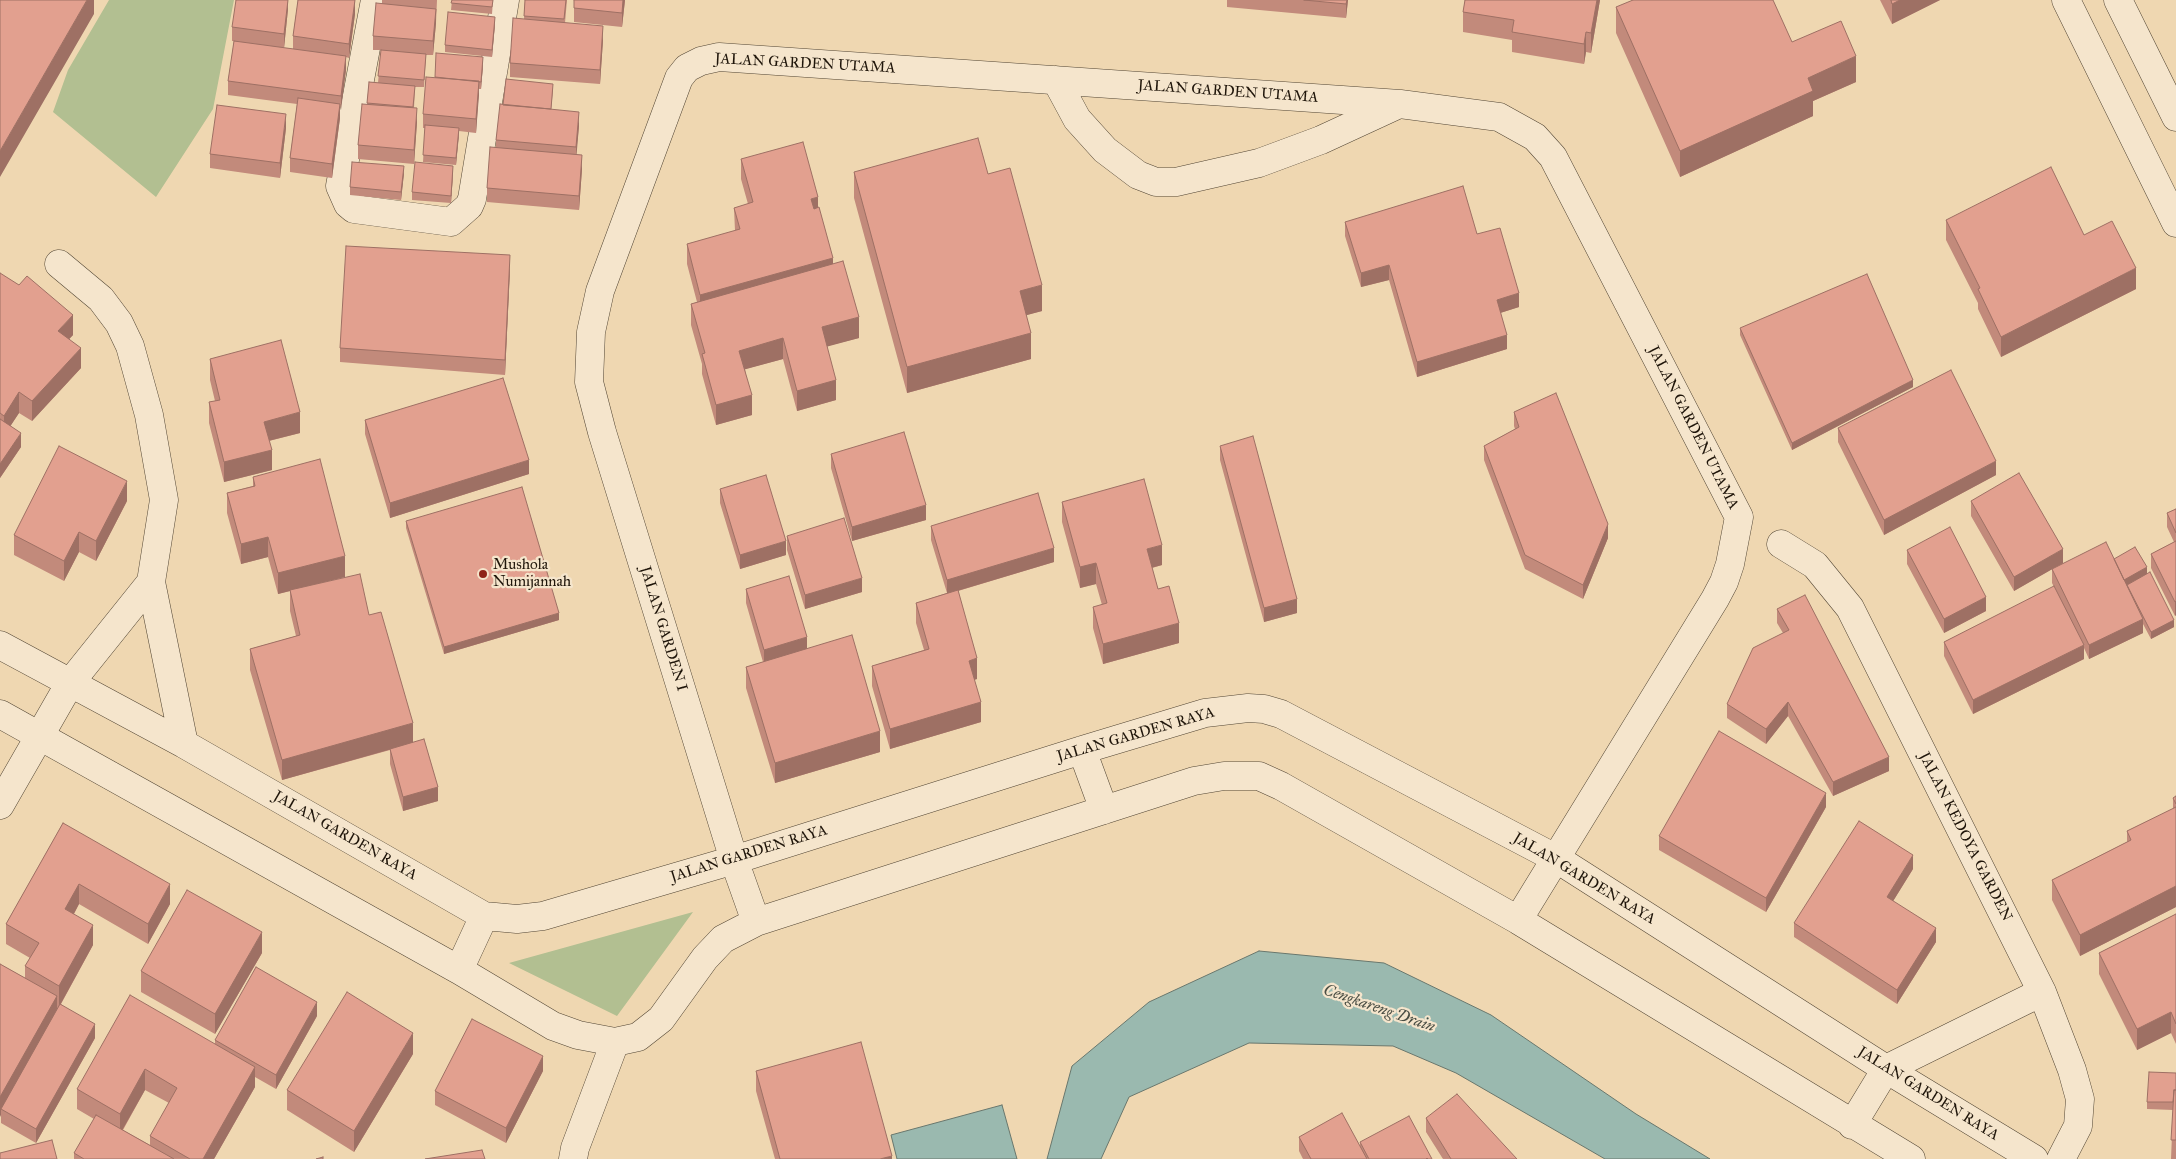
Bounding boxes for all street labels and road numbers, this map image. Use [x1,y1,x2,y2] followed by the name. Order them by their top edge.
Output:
[714,50,896,78] street label: JALAN GARDEN UTAMA
[1137,77,1319,107] street label: JALAN GARDEN UTAMA
[1644,343,1742,513] street label: JALAN GARDEN UTAMA
[635,564,691,694] street label: JALAN GARDEN I
[1055,704,1217,766] street label: JALAN GARDEN RAYA
[1914,750,2016,924] street label: JALAN KEDOYA GARDEN
[270,787,420,885] street label: JALAN GARDEN RAYA
[668,822,830,886] street label: JALAN GARDEN RAYA
[1509,829,1659,929] street label: JALAN GARDEN RAYA
[1854,1043,2002,1145] street label: JALAN GARDEN RAYA

